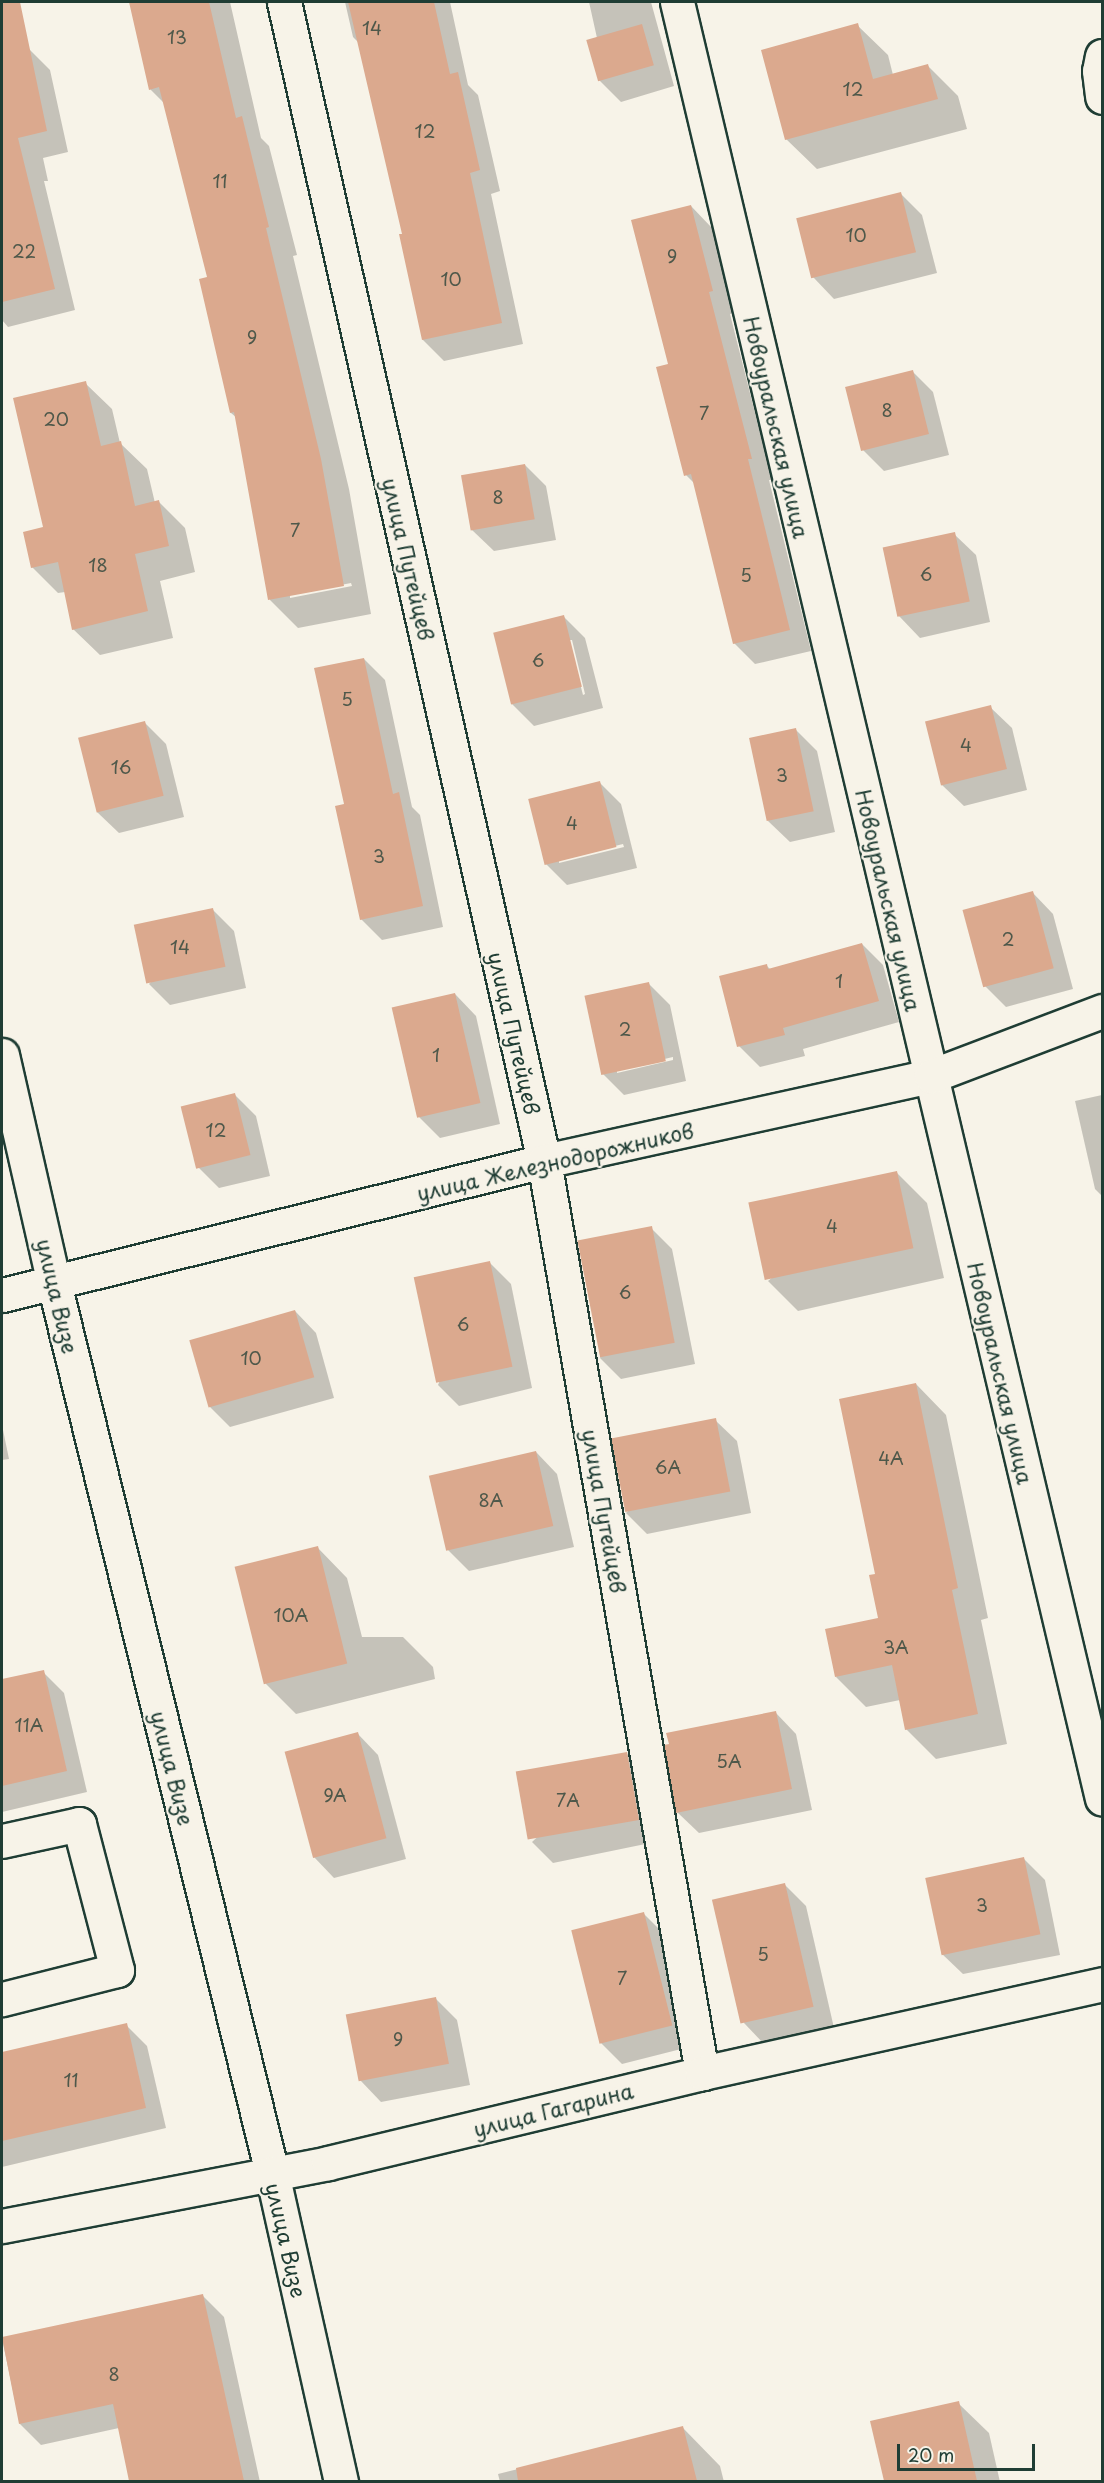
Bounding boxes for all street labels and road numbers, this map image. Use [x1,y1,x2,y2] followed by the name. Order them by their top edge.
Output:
[739,313,815,541] street label: Новоуральская улица
[378,475,440,643] street label: улица Путейцев
[851,786,927,1014] street label: Новоуральская улица
[484,949,546,1117] street label: улица Путейцев
[414,1117,696,1205] street label: улица Железнодорожников
[32,1236,84,1356] street label: улица Визе
[963,1259,1039,1487] street label: Новоуральская улица
[578,1426,632,1596] street label: улица Путейцев
[147,1708,199,1828] street label: улица Визе
[470,2077,636,2141] street label: улица Гагарина
[261,2180,313,2300] street label: улица Визе

